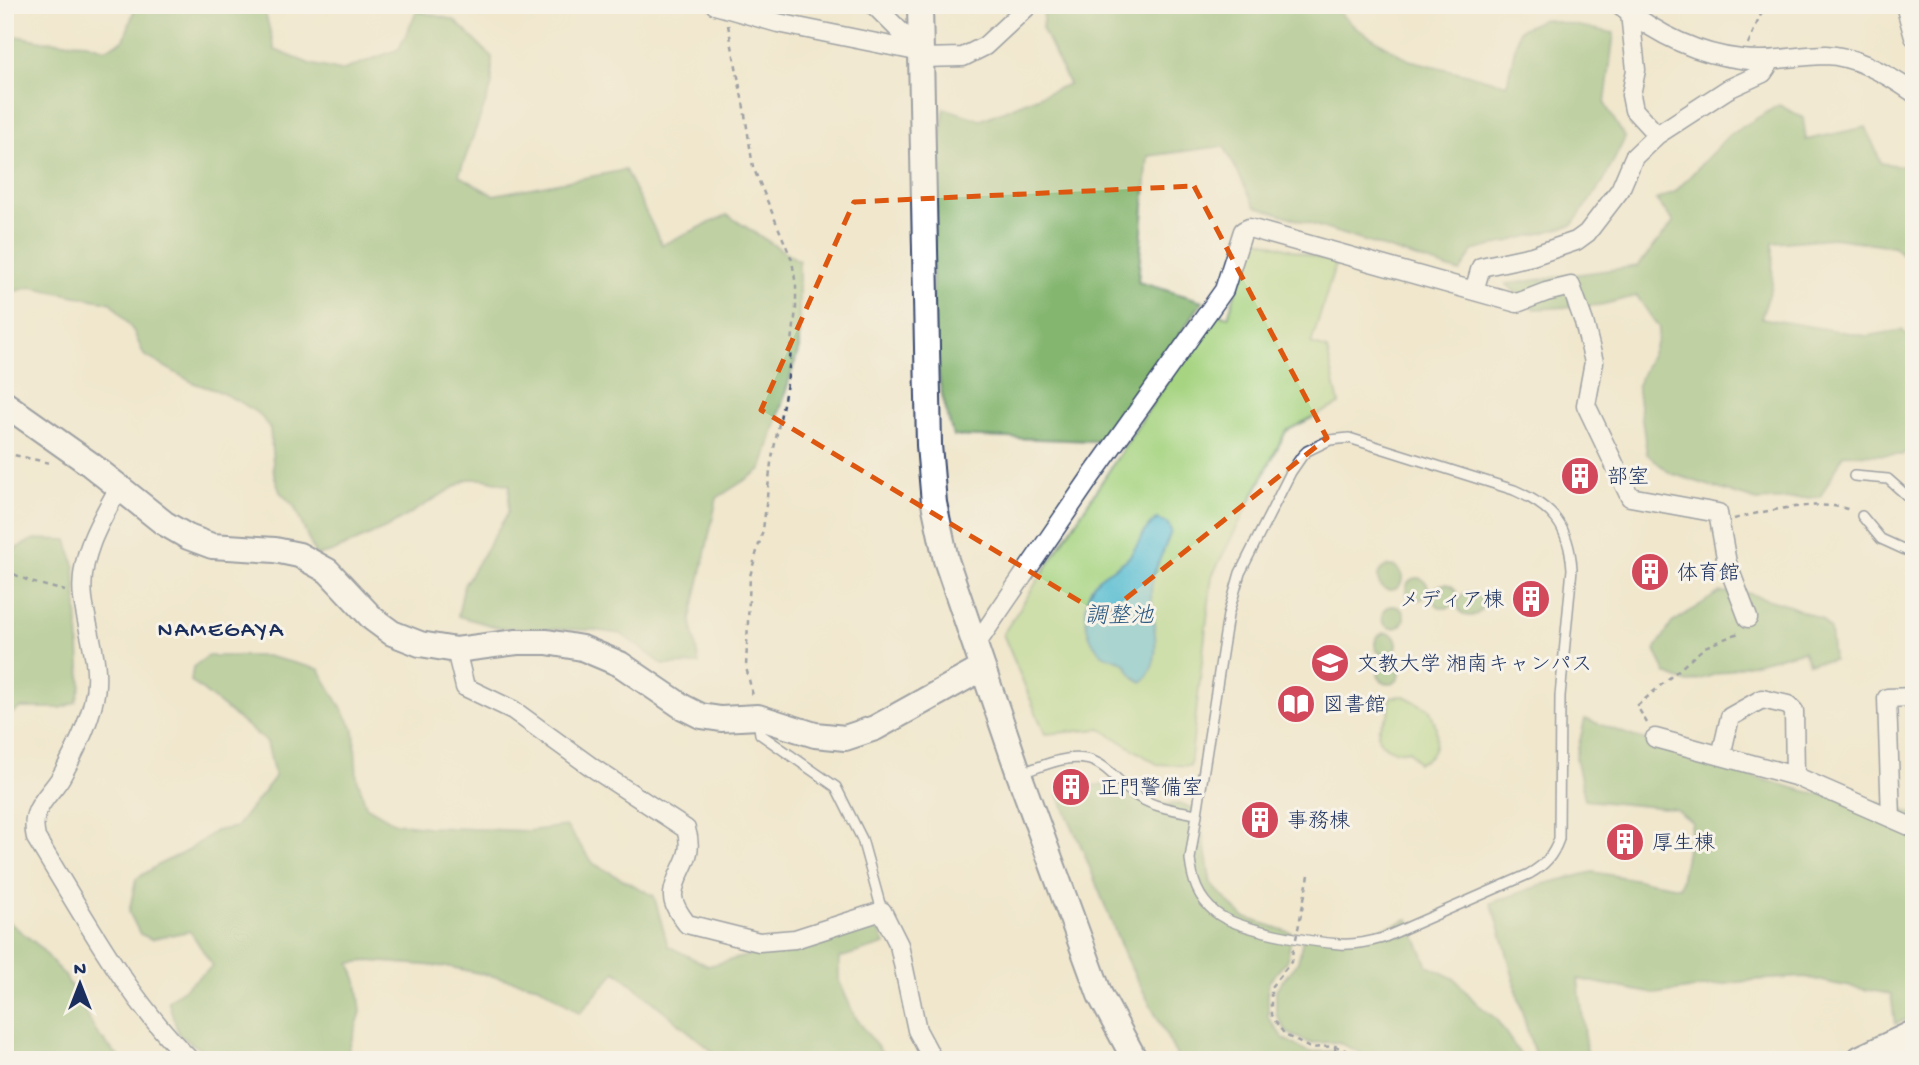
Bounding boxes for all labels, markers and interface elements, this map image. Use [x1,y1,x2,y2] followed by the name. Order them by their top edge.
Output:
[1559,455,1601,497] building icon: 部室
[1607,465,1649,492] place label: 部室
[1629,551,1671,593] building icon: 体育館
[1677,561,1740,588] place label: 体育館
[1510,578,1552,620] building icon: メディア棟
[1399,588,1504,615] place label: メディア棟
[1085,603,1155,631] water label: 調整池
[157,618,285,645] district label: NAMEGAYA
[1309,642,1351,684] school or university icon: 文教大学 湘南キャンパス
[1357,652,1592,679] place label: 文教大学 湘南キャンパス
[1275,683,1317,725] library icon: 図書館
[1323,693,1386,720] place label: 図書館
[1050,766,1092,808] building icon: 正門警備室
[1098,776,1203,803] place label: 正門警備室
[1239,799,1281,841] building icon: 事務棟
[1287,809,1350,836] place label: 事務棟
[1604,821,1646,863] building icon: 厚生棟
[1652,831,1715,858] place label: 厚生棟
[46,950,116,1020] north arrow
[74,959,86,982] text: N

